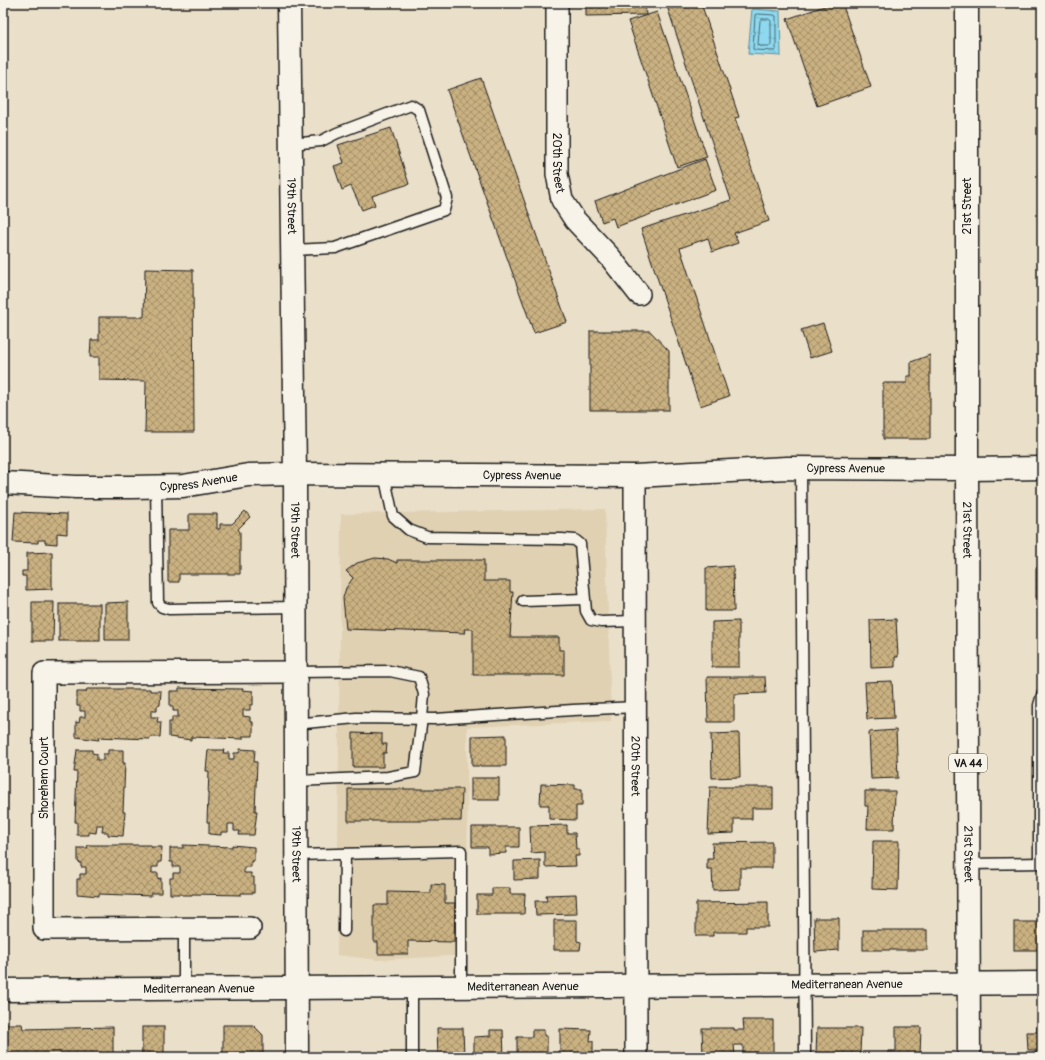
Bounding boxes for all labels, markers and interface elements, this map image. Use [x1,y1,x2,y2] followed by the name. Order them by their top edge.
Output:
[549,133,568,195] street label: 20th Street
[960,177,975,234] street label: 21st Street
[284,178,299,235] street label: 19th Street
[806,461,885,476] street label: Cypress Avenue
[483,468,561,483] street label: Cypress Avenue
[160,469,239,494] street label: Cypress Avenue
[288,502,303,558] street label: 19th Street
[960,502,975,559] street label: 21st Street
[628,736,643,796] street label: 20th Street
[37,737,52,819] street label: Shoreham Court
[949,754,987,772] road number: VA 44
[289,826,304,882] street label: 19th Street
[961,826,976,883] street label: 21st Street
[791,976,903,992] street label: Mediterranean Avenue
[467,979,579,994] street label: Mediterranean Avenue
[143,981,255,997] street label: Mediterranean Avenue

